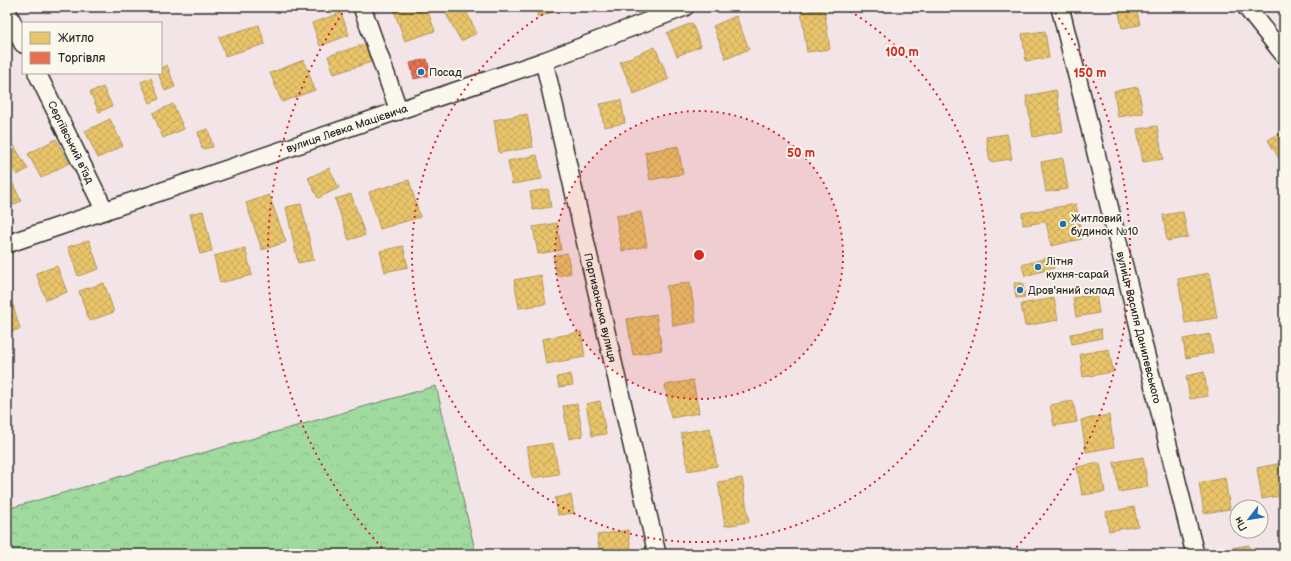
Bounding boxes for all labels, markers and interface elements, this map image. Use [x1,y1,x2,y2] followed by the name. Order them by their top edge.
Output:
[22,22,162,74] legend
[58,31,94,46] text: Житло
[885,45,919,60] text: 100 m
[58,51,106,66] text: Торгівля
[429,66,462,79] place label: Посад
[1074,66,1106,81] text: 150 m
[416,67,426,77] marker: Посад
[45,99,96,186] street label: Сергіївський в'їзд
[284,102,410,155] street label: вулиця Левка Мацієвича
[787,146,815,161] text: 50 m
[1071,212,1139,238] place label: Житловий будинок №10
[1058,219,1068,229] marker: Житловий будинок №10
[692,248,706,262] centre of rings
[1114,250,1164,405] street label: вулиця Василя Данилевського
[581,252,619,364] street label: Партизанська вулиця
[1045,255,1109,281] place label: Літня кухня-сарай
[1033,262,1043,272] marker: Літня кухня-сарай
[1028,284,1115,297] place label: Дров'яний склад
[1015,285,1025,295] marker: Дров'яний склад
[1229,499,1269,539] north arrow
[1232,514,1250,534] text: Пн

